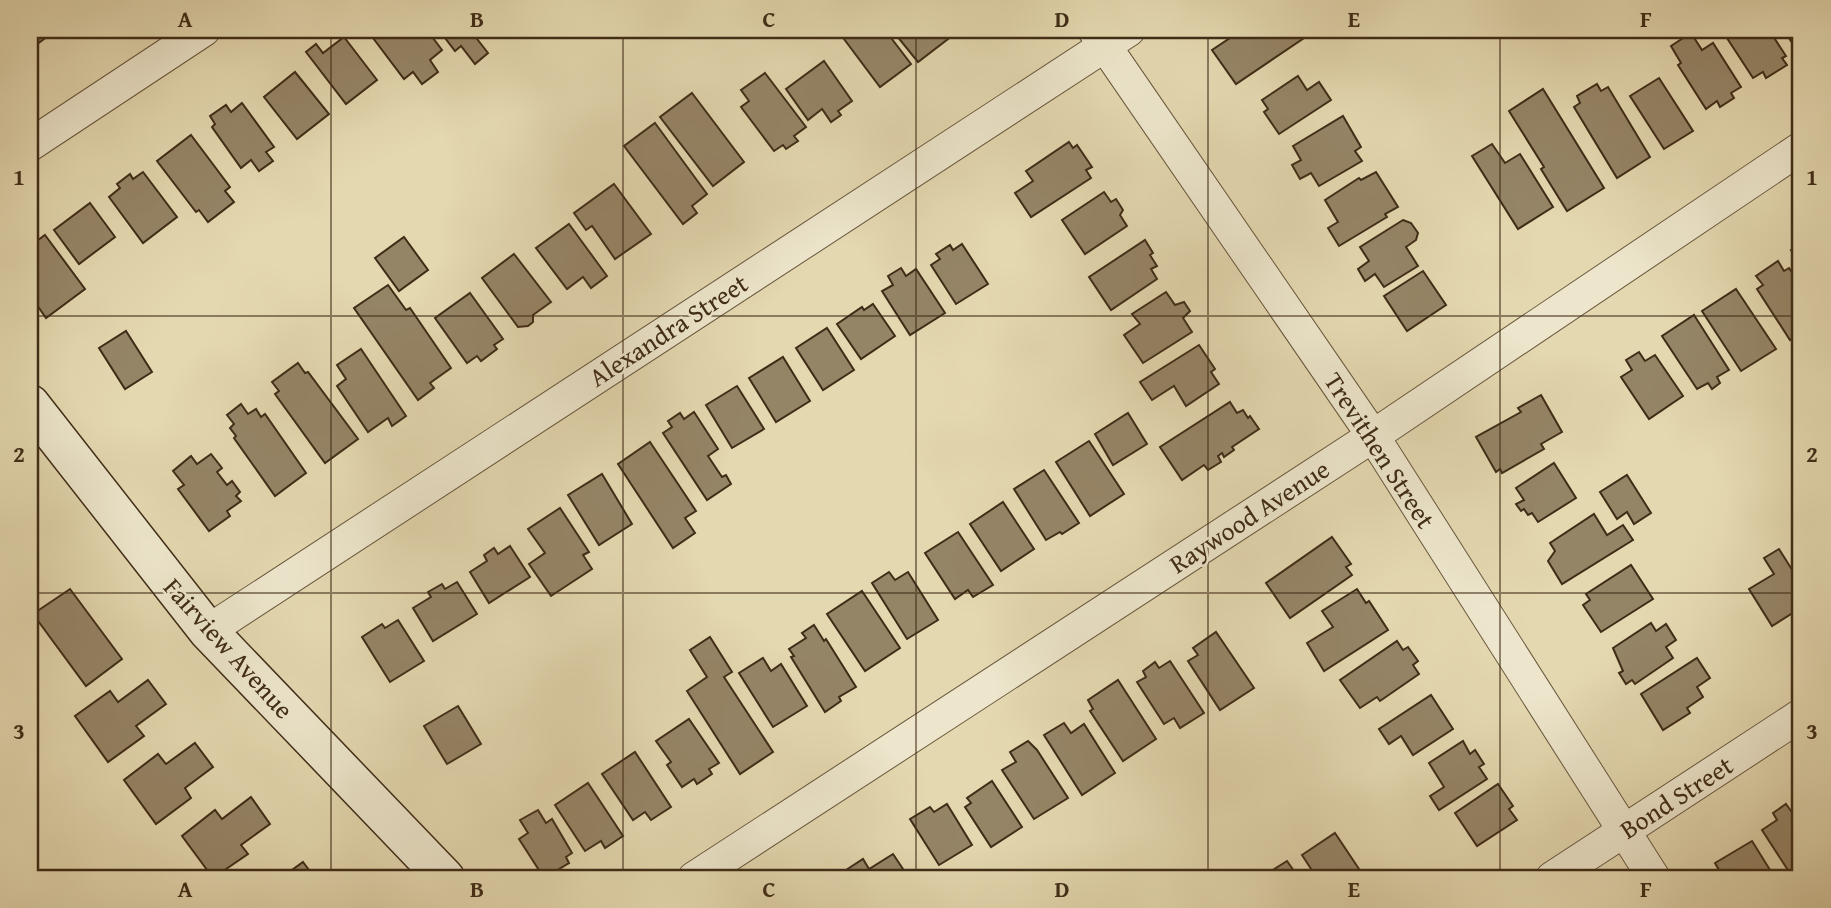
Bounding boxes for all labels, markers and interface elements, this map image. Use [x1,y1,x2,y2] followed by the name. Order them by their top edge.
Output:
[178,2,193,35] text: A
[470,2,484,35] text: B
[762,2,776,35] text: C
[1055,2,1070,35] text: D
[1348,2,1360,35] text: E
[1640,2,1652,35] text: F
[13,160,25,193] text: 1
[1806,160,1818,193] text: 1
[581,264,755,396] street label: Alexandra Street
[1315,364,1445,536] street label: Trevithen Street
[13,437,25,470] text: 2
[1806,437,1818,470] text: 2
[1161,449,1337,583] street label: Raywood Avenue
[155,569,303,727] street label: Fairview Avenue
[13,714,25,747] text: 3
[1806,714,1818,747] text: 3
[1612,746,1740,848] street label: Bond Street
[178,872,193,905] text: A
[470,872,484,905] text: B
[762,872,776,905] text: C
[1055,872,1070,905] text: D
[1348,872,1360,905] text: E
[1640,872,1652,905] text: F

